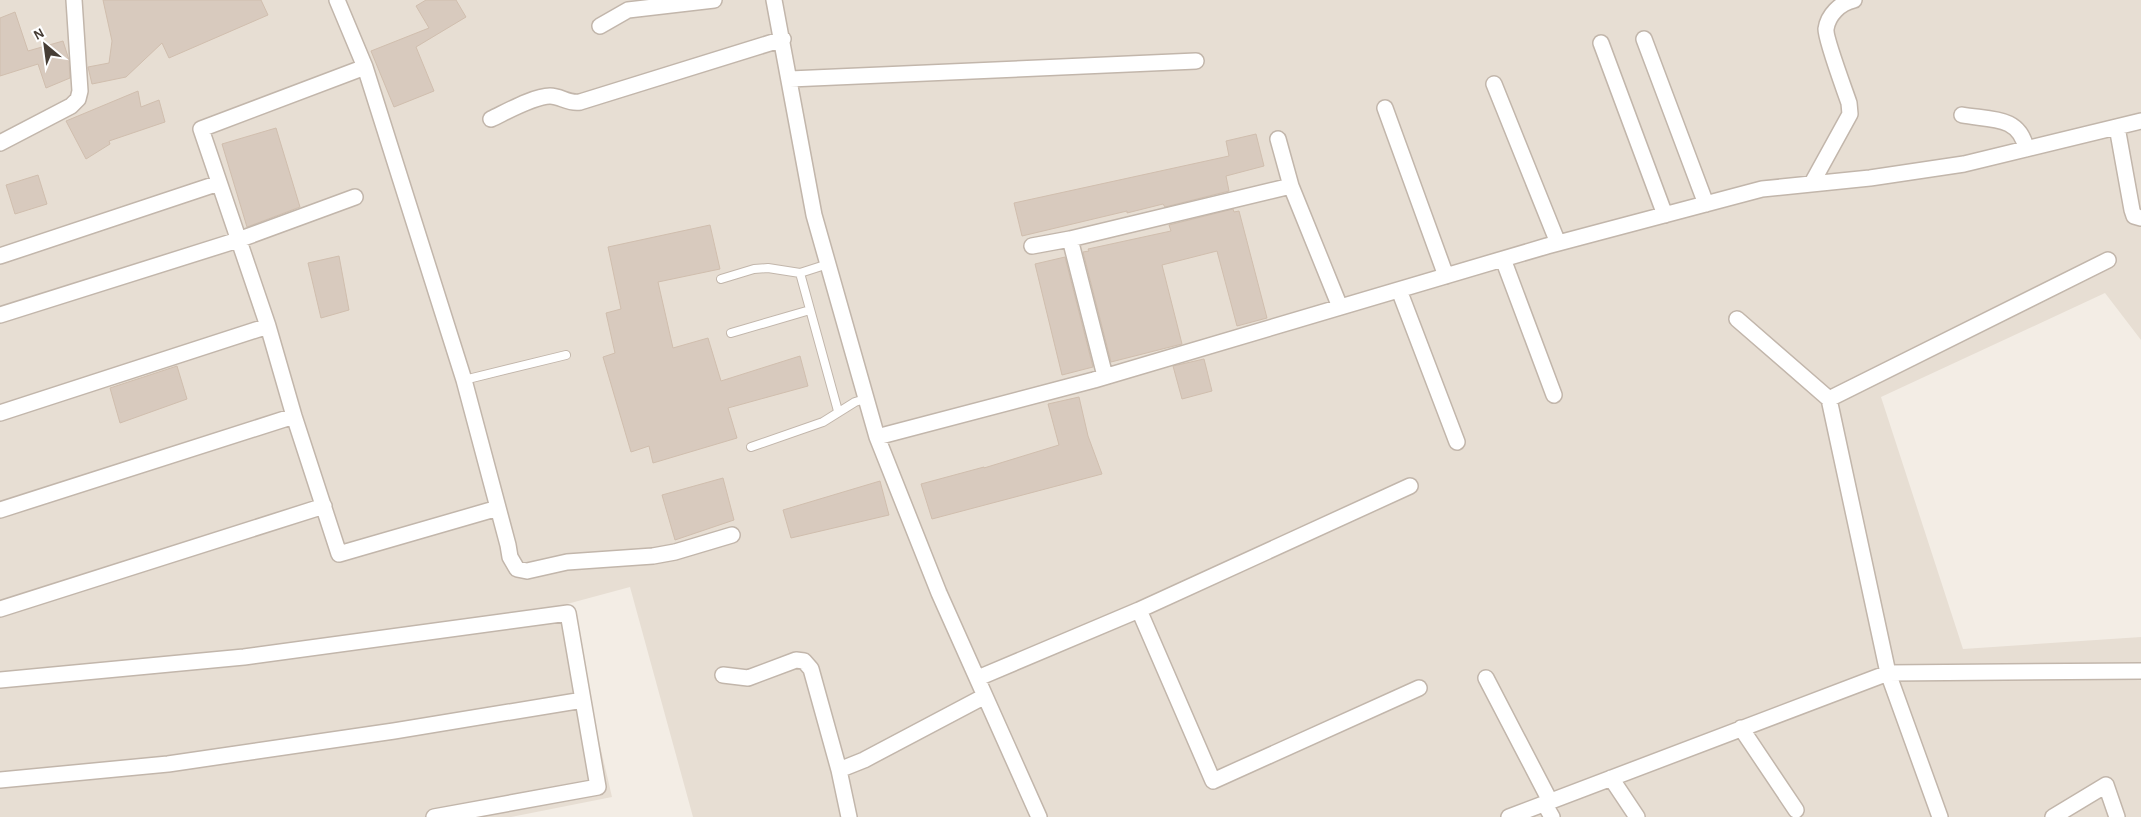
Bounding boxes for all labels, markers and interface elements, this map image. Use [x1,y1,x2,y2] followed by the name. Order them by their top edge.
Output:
[20,20,70,70] north arrow
[32,26,47,43] text: N

